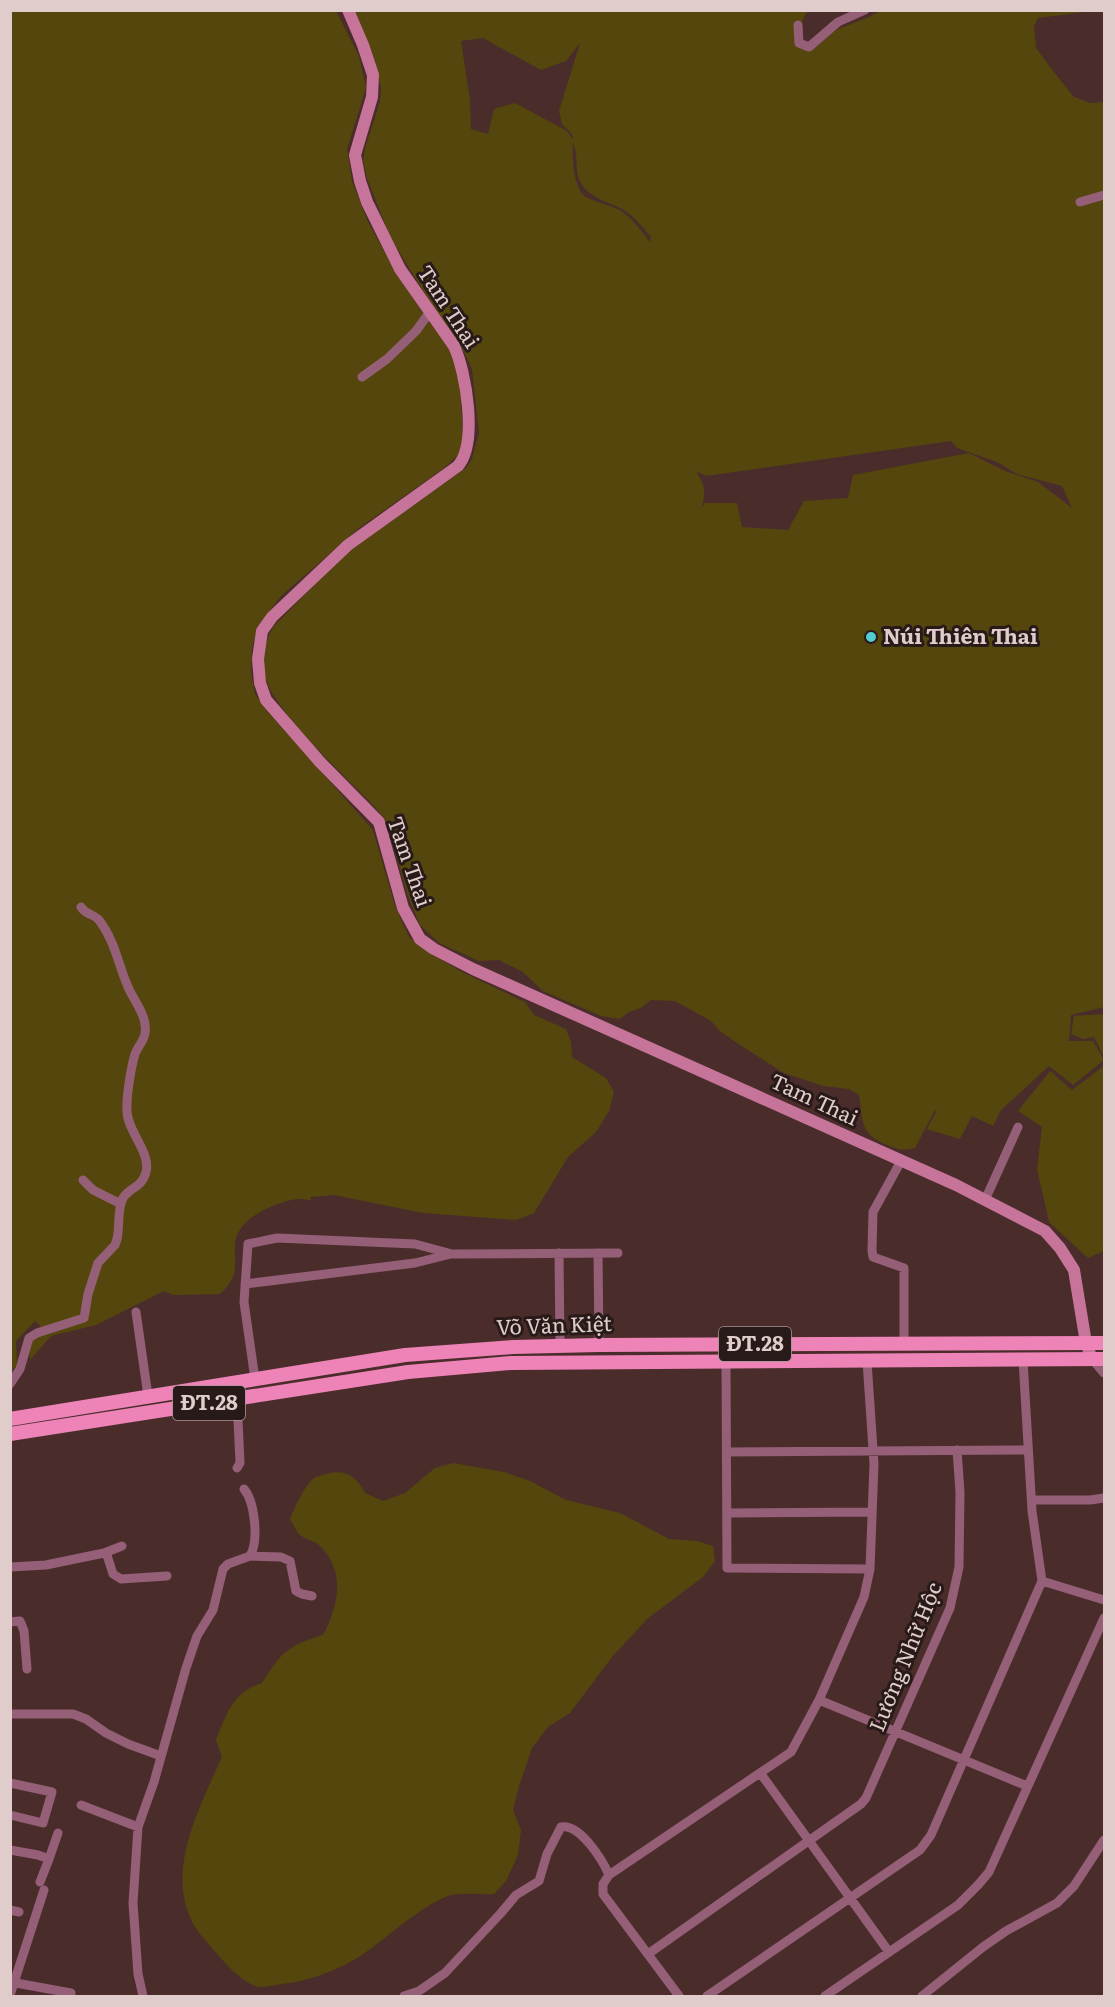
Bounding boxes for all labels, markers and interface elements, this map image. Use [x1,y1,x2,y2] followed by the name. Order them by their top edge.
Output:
[412,258,489,353] street label: Tam Thai
[883,619,1038,650] place label: Núi Thiên Thai
[864,630,878,644] marker: Núi Thiên Thai
[381,812,441,911] street label: Tam Thai
[766,1064,864,1132] street label: Tam Thai
[496,1306,613,1341] street label: Võ Văn Kiệt
[719,1327,791,1361] road number: ĐT.28
[173,1386,245,1420] road number: ĐT.28
[860,1577,948,1735] street label: Lương Nhữ Hộc

